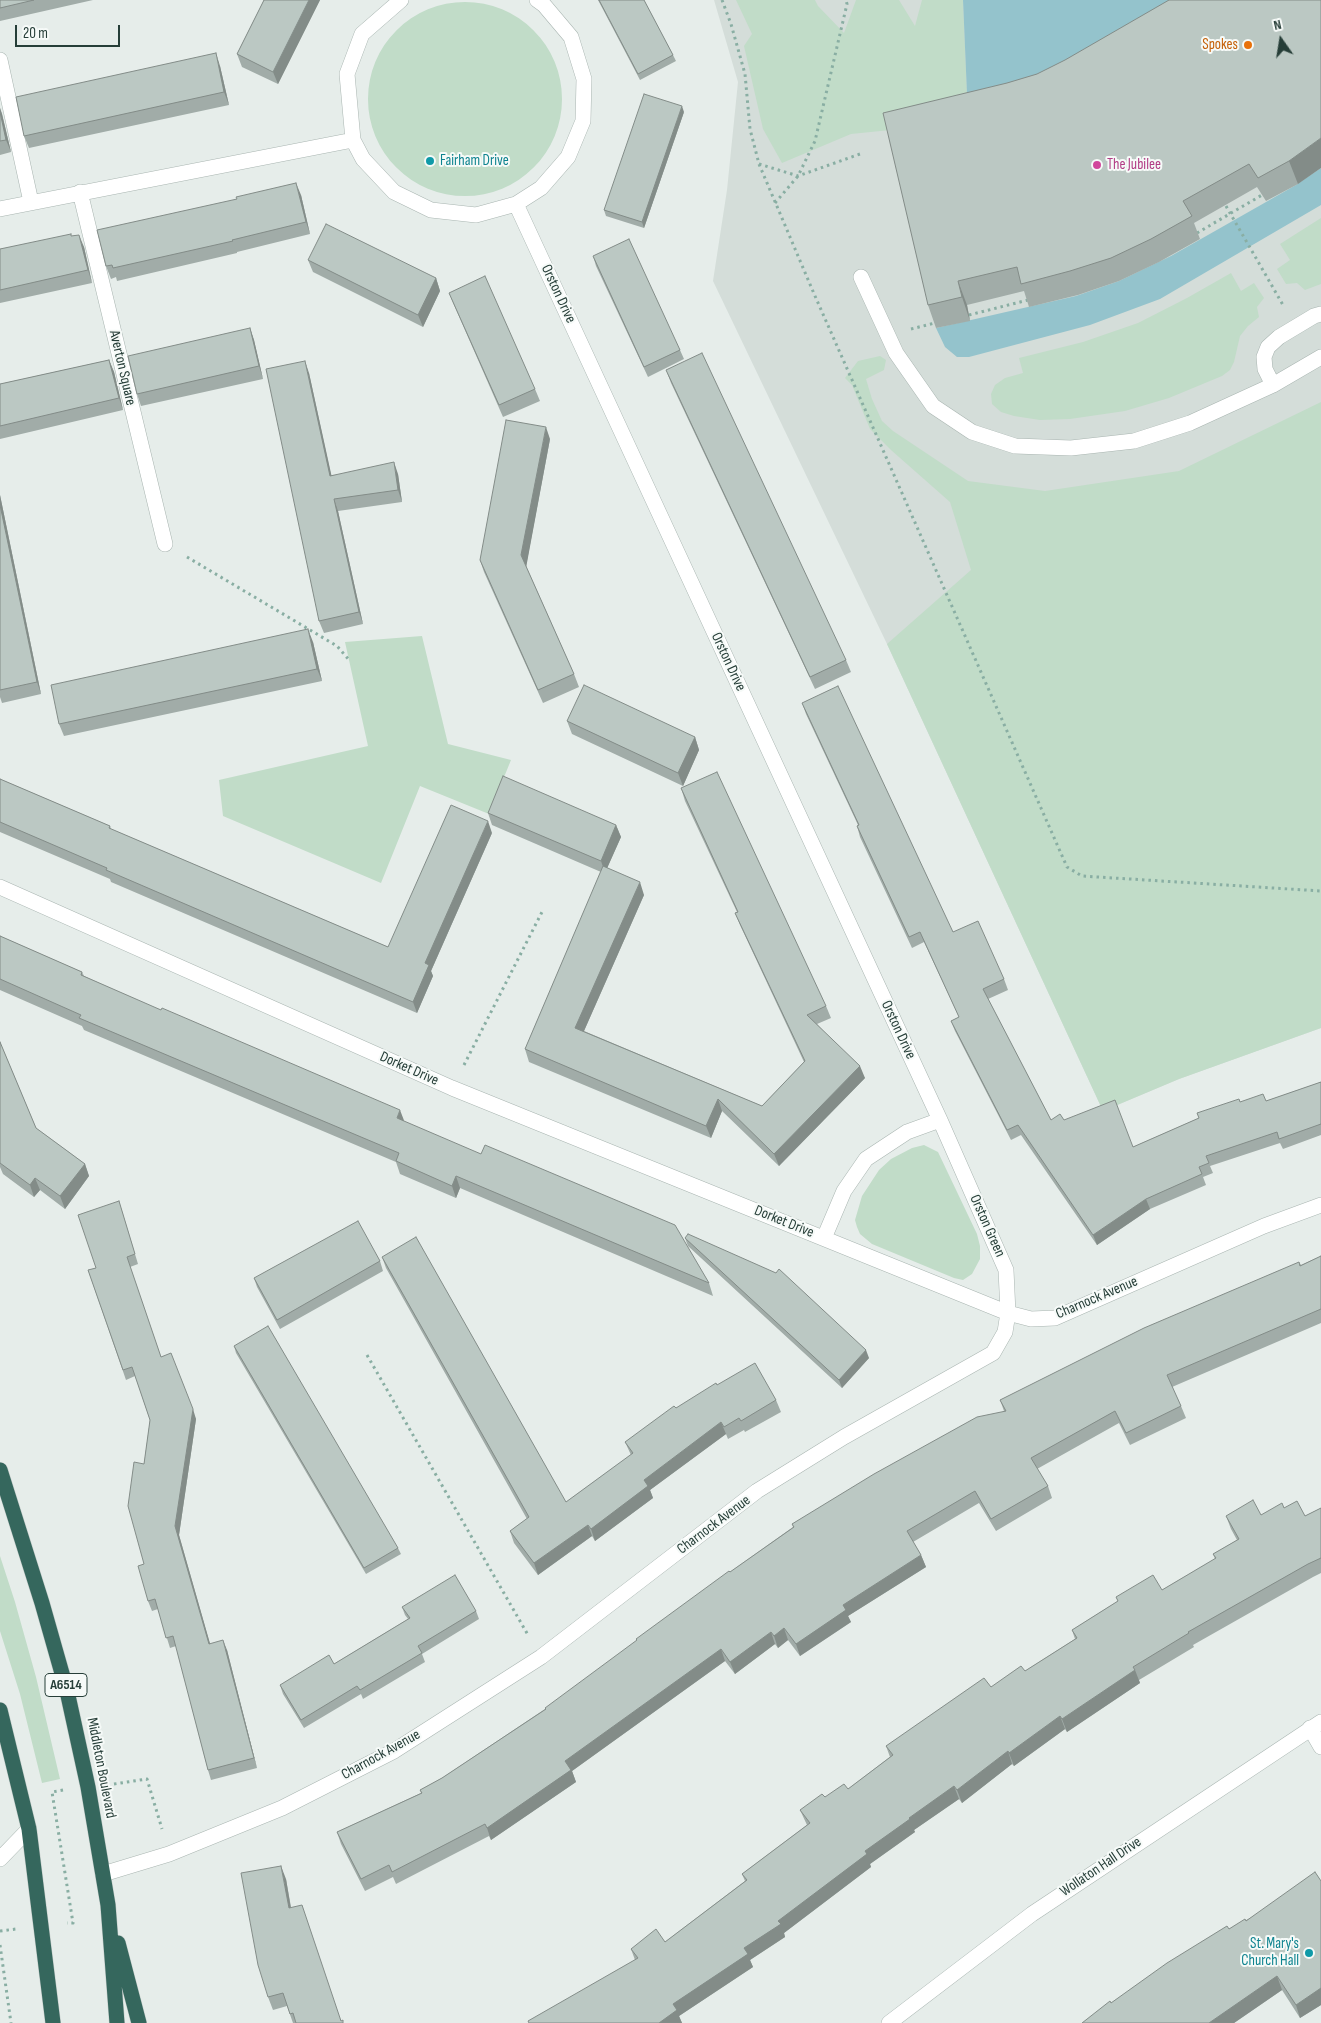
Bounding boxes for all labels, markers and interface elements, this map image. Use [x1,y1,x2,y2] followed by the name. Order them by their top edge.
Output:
[18,15,122,47] scale bar
[1256,15,1306,65] north arrow
[1272,16,1283,34] text: N
[23,24,48,43] text: 20 m
[1202,36,1238,54] place label: Spokes
[1242,39,1254,51] marker: Spokes
[440,152,509,170] place label: Fairham Drive
[424,155,436,167] marker: Fairham Drive
[1107,156,1161,174] place label: The Jubilee
[1091,159,1103,171] marker: The Jubilee
[537,262,579,326] street label: Orston Drive
[105,329,139,407] street label: Averton Square
[707,630,749,694] street label: Orston Drive
[877,998,919,1062] street label: Orston Drive
[377,1048,441,1090] street label: Dorket Drive
[965,1192,1009,1260] street label: Orston Green
[752,1202,816,1242] street label: Dorket Drive
[1053,1273,1141,1323] street label: Charnock Avenue
[674,1492,754,1558] street label: Charnock Avenue
[45,1674,87,1696] road number: A6514
[82,1716,120,1820] street label: Middleton Boulevard
[338,1726,424,1784] street label: Charnock Avenue
[1057,1833,1145,1901] street label: Wollaton Hall Drive
[1241,1935,1299,1970] place label: St. Mary's Church Hall
[1303,1947,1315,1959] marker: St. Mary's Church Hall

